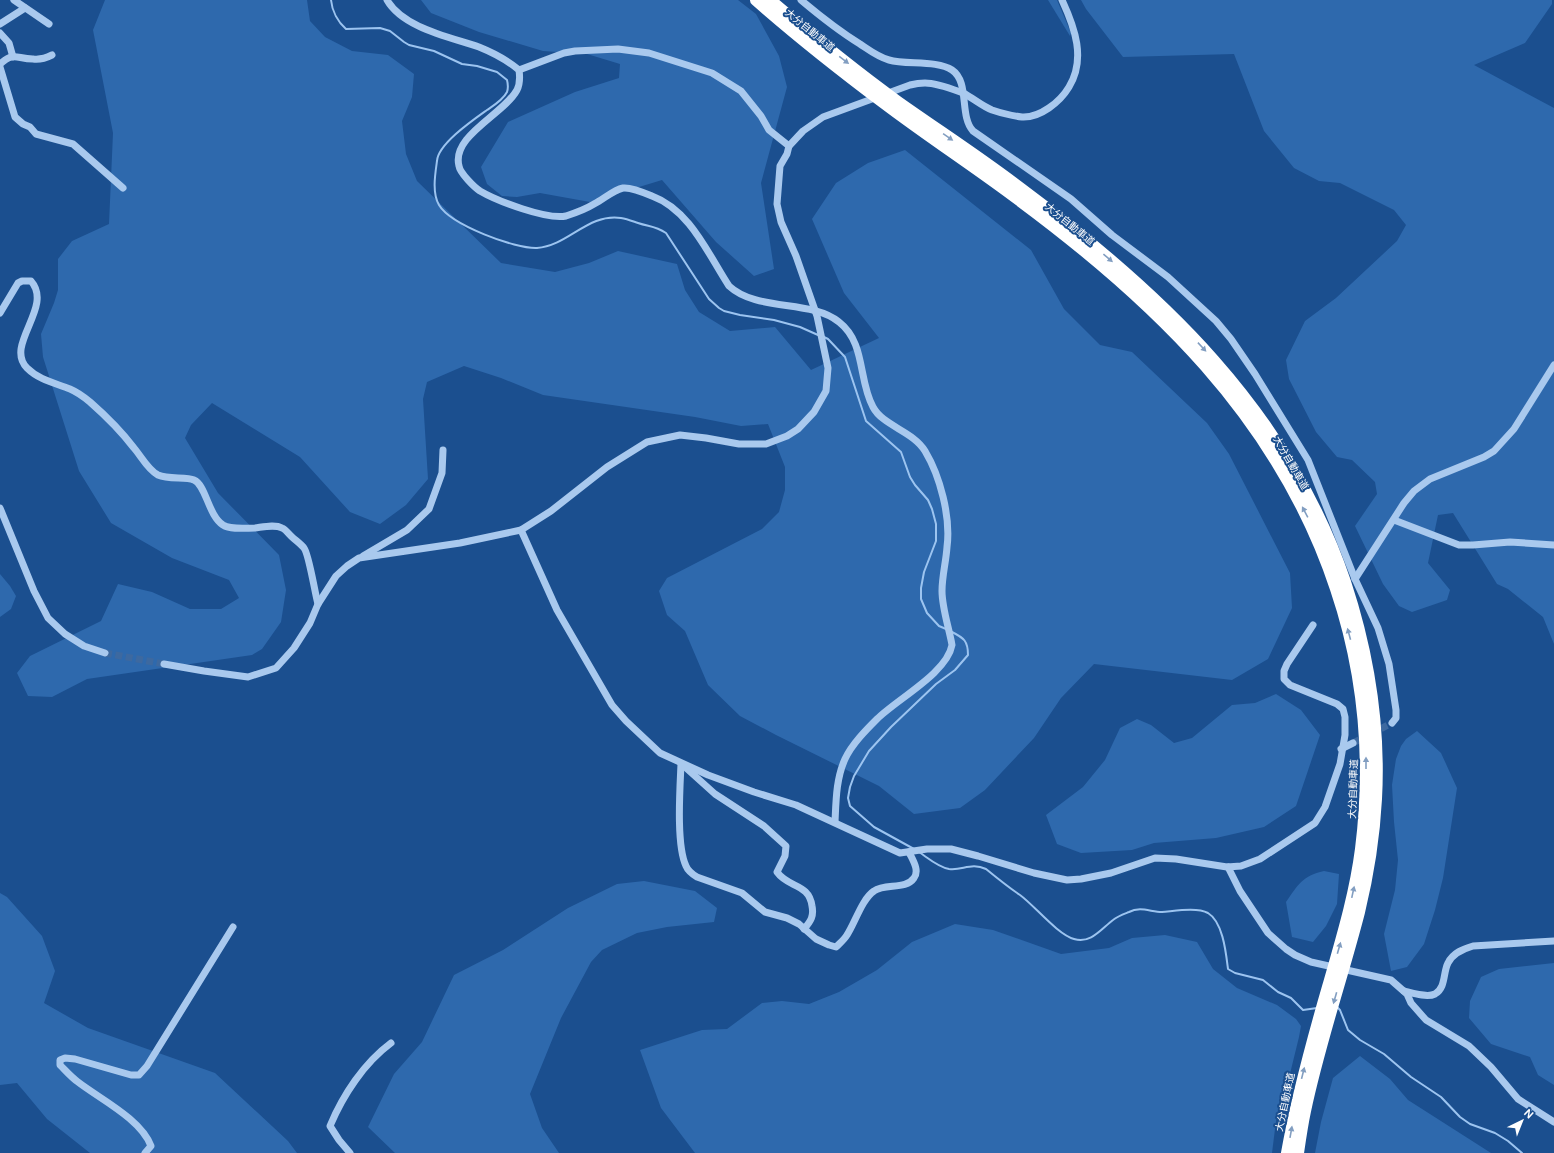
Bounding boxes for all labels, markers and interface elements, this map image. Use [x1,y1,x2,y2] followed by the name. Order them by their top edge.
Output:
[783,6,837,54] street label: 大分自動車道
[838,56,849,65] one-way arrow
[943,133,954,141] one-way arrow
[1043,200,1097,248] street label: 大分自動車道
[1103,253,1114,262] one-way arrow
[1198,342,1207,352] one-way arrow
[1270,434,1312,492] street label: 大分自動車道
[1302,507,1309,518] one-way arrow
[1346,628,1352,641] one-way arrow
[1363,756,1369,769] one-way arrow
[1345,759,1361,819] street label: 大分自動車道
[1351,886,1357,898] one-way arrow
[1336,941,1342,953] one-way arrow
[1332,992,1338,1004] one-way arrow
[1301,1066,1307,1079] one-way arrow
[1272,1071,1298,1133] street label: 大分自動車道
[1502,1101,1542,1141] north arrow
[1521,1106,1537,1122] text: N
[1288,1126,1294,1138] one-way arrow

